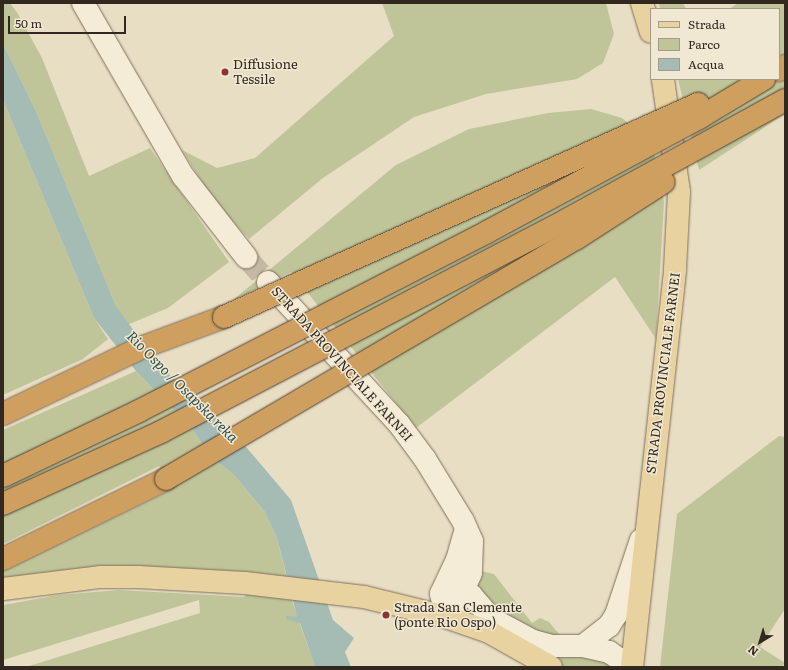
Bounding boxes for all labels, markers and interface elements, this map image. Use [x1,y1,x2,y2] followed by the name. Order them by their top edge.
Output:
[10,8,128,34] scale bar
[650,8,780,80] legend
[15,14,42,32] text: 50 m
[688,15,726,33] text: Strada
[688,35,720,53] text: Parco
[688,55,724,73] text: Acqua
[233,57,298,88] place label: Diffusione Tessile
[220,67,230,77] marker: Diffusione Tessile
[643,271,683,475] street label: STRADA PROVINCIALE FARNEI
[268,283,416,445] street label: STRADA PROVINCIALE FARNEI
[124,327,242,445] water label: Rio Ospo / Osapska reka
[394,600,522,631] place label: Strada San Clemente (ponte Rio Ospo)
[381,610,391,620] marker: Strada San Clemente (ponte Rio Ospo)
[740,622,780,662] north arrow
[744,642,761,661] text: N

